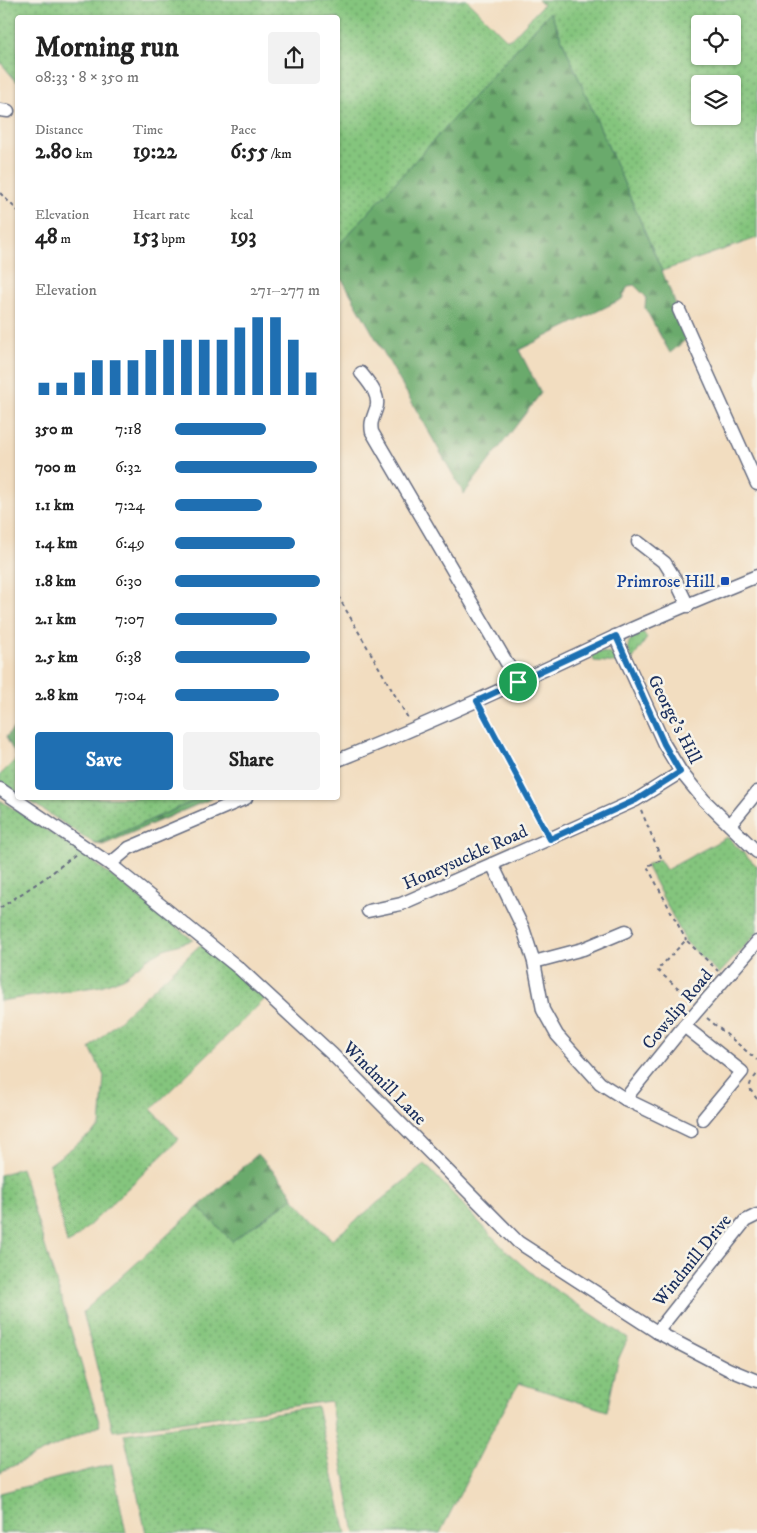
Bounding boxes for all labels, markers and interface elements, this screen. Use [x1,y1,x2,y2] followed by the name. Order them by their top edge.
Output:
[691,15,741,125] map controls
[691,15,741,65] button: locate
[35,30,179,65] text: Morning run
[268,32,320,84] button: share
[35,67,139,87] text: 08:33 · 8 × 350 m
[691,75,741,125] button: layers
[35,121,83,139] text: Distance
[133,121,163,139] text: Time
[230,121,256,139] text: Pace
[35,139,72,165] text: 2.80
[133,139,177,165] text: 19:22
[230,139,268,165] text: 6:55
[72,145,93,163] text: km
[268,145,292,163] text: /km
[35,206,89,224] text: Elevation
[133,206,190,224] text: Heart rate
[230,206,253,224] text: kcal
[35,224,58,250] text: 48
[133,224,159,250] text: 153
[230,224,256,250] text: 193
[58,230,71,248] text: m
[159,230,186,248] text: bpm
[35,280,97,300] text: Elevation
[250,280,320,300] text: 271–277 m
[35,419,73,439] text: 350 m
[115,419,141,439] text: 7:18
[35,457,76,477] text: 700 m
[115,457,141,477] text: 6:32
[35,495,74,515] text: 1.1 km
[115,495,145,515] text: 7:24
[35,533,77,553] text: 1.4 km
[115,533,145,553] text: 6:49
[35,571,76,591] text: 1.8 km
[115,571,142,591] text: 6:30
[616,571,716,593] place label: Primrose Hill
[719,575,731,587] marker: Primrose Hill
[35,609,76,629] text: 2.1 km
[115,609,145,629] text: 7:07
[35,647,78,667] text: 2.5 km
[115,647,141,667] text: 6:38
[497,661,539,703] pin
[504,668,532,696] icon: arrive
[642,671,706,768] street label: George's Hill
[35,685,78,705] text: 2.8 km
[115,685,145,705] text: 7:04
[35,732,173,790] button: Save
[183,732,320,790] button: Share
[400,821,531,895] street label: Honeysuckle Road
[638,965,718,1054] street label: Cowslip Road
[337,1036,431,1130] street label: Windmill Lane
[648,1210,737,1312] street label: Windmill Drive

